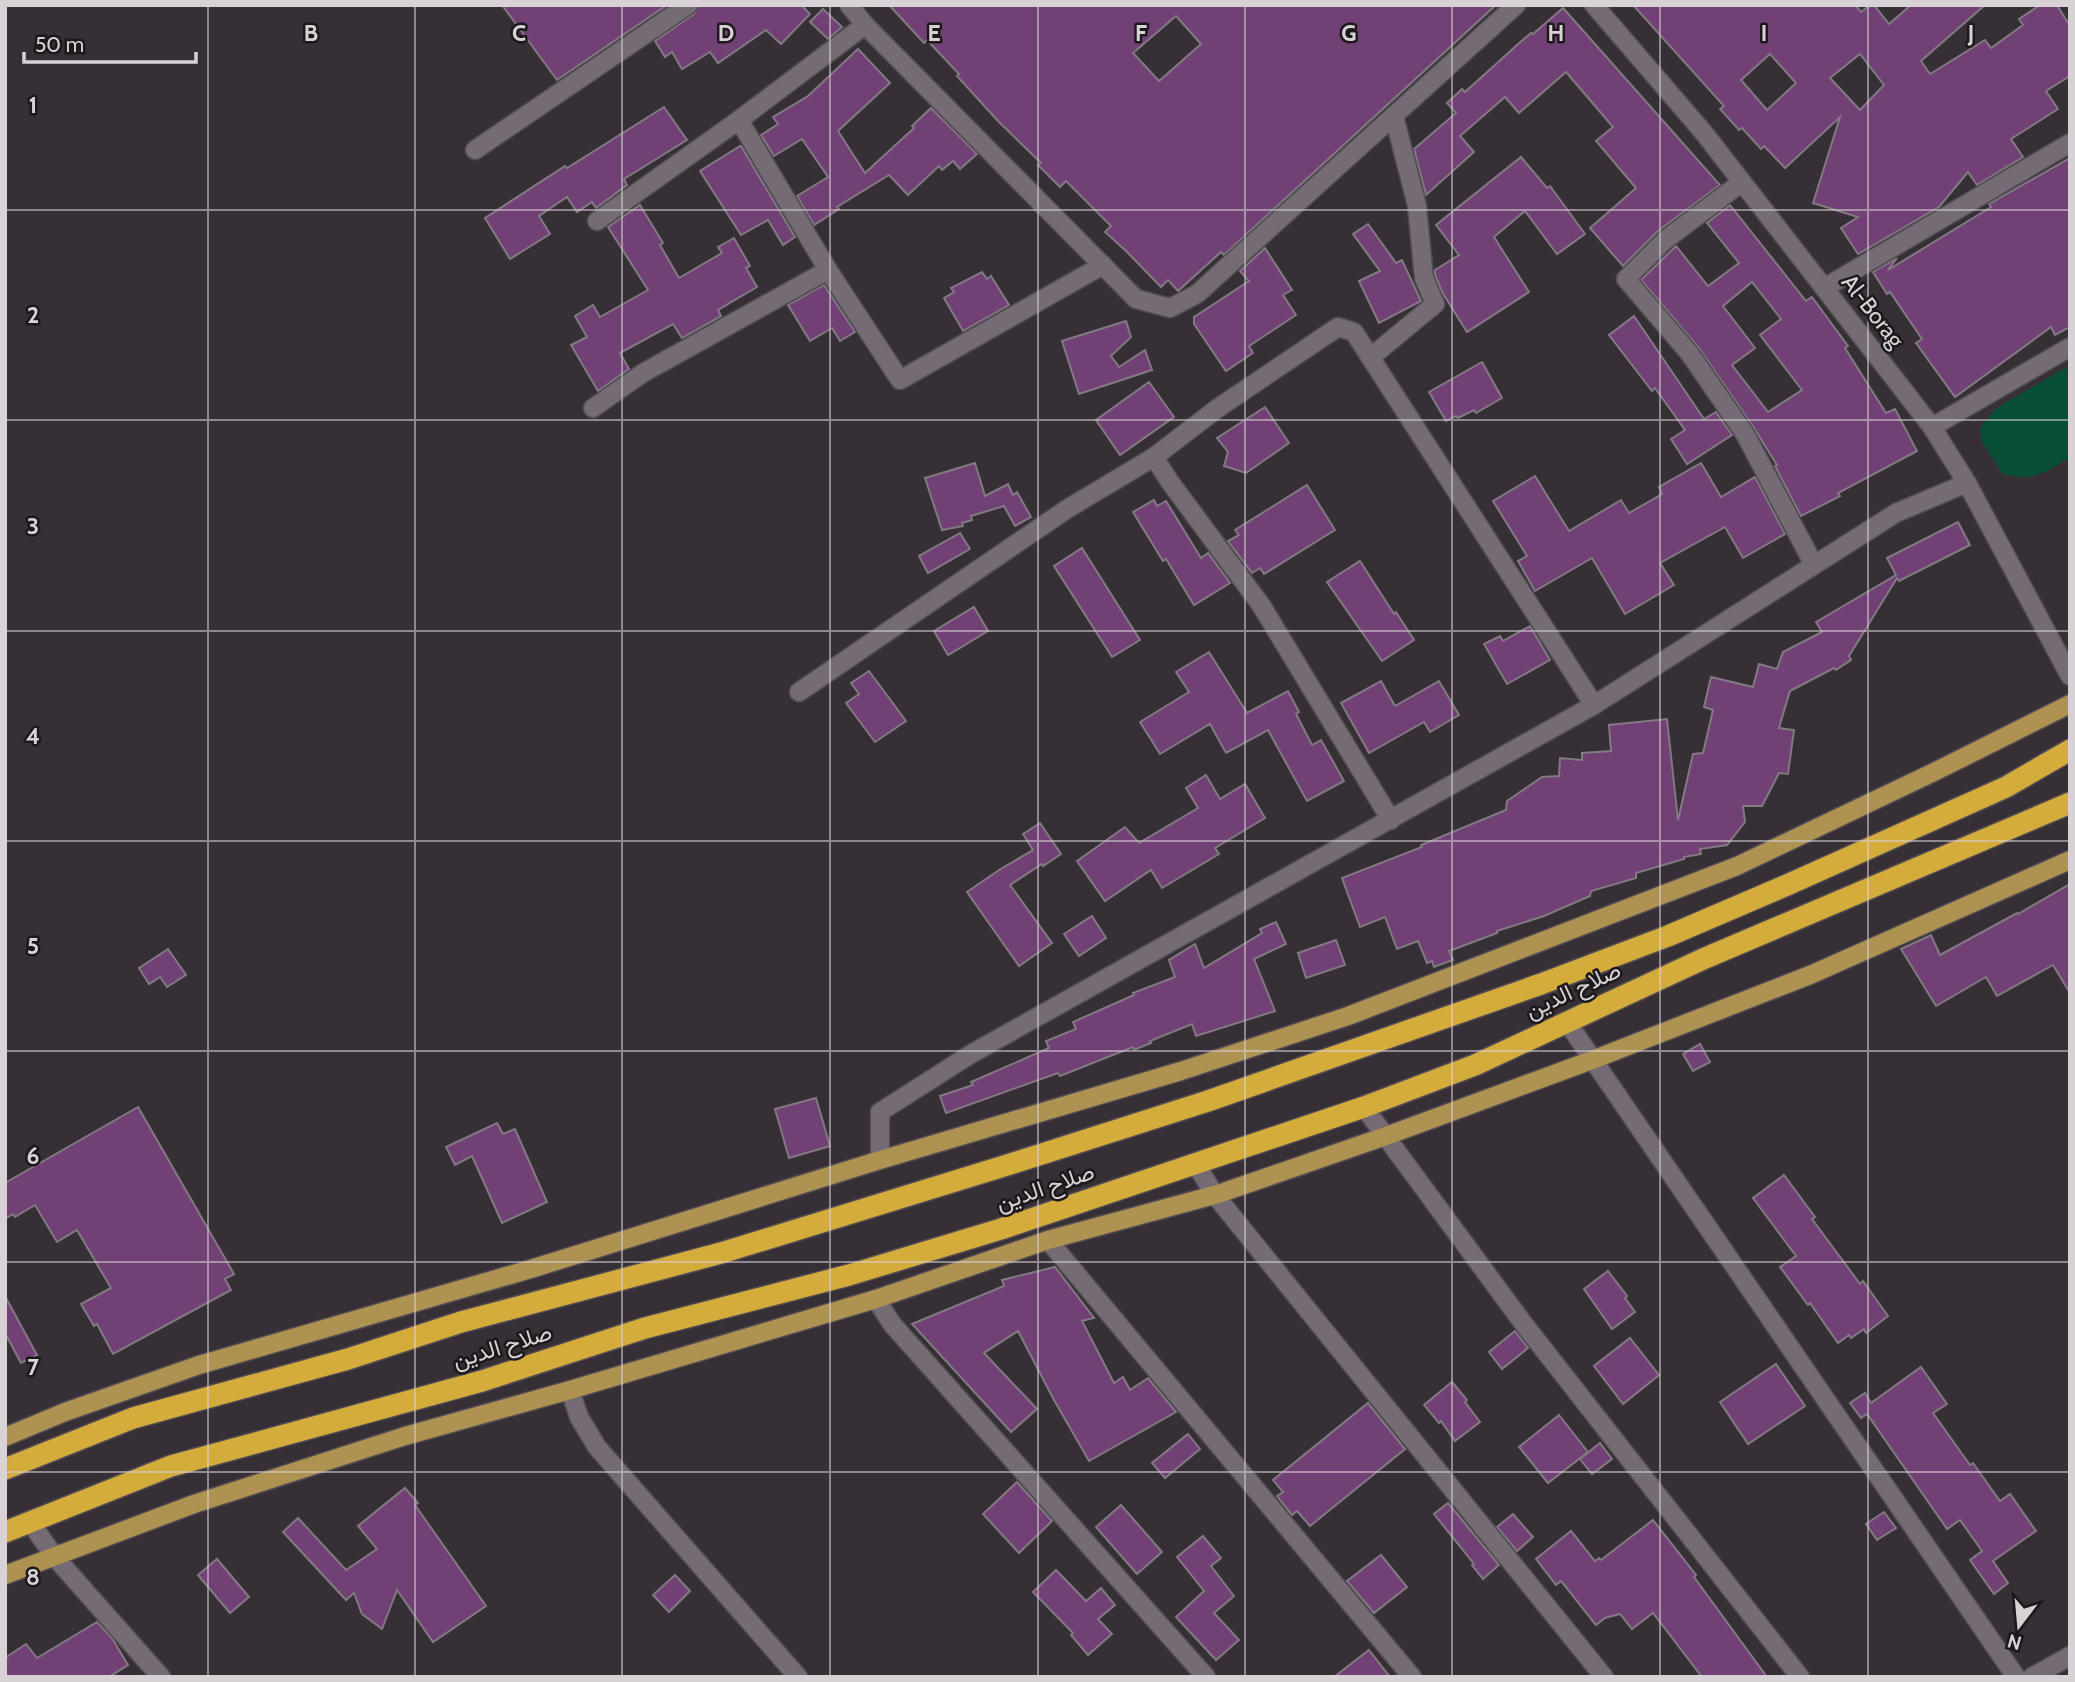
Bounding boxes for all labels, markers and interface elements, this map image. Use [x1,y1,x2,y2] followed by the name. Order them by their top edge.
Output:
[304,19,318,47] text: B
[512,19,526,47] text: C
[718,19,734,47] text: D
[927,19,941,47] text: E
[1135,19,1147,47] text: F
[1341,19,1357,47] text: G
[1548,19,1564,47] text: H
[1761,19,1767,47] text: I
[1967,19,1974,47] text: J
[24,21,196,65] scale bar
[35,32,84,57] text: 50 m
[29,91,37,119] text: 1
[1836,269,1911,354] street label: Al-Borag
[27,301,39,329] text: 2
[27,512,39,540] text: 3
[26,722,40,750] text: 4
[27,932,39,960] text: 5
[1521,956,1626,1026] street label: صلاح الدين
[27,1142,39,1170] text: 6
[992,1157,1099,1219] street label: صلاح الدين
[449,1318,556,1376] street label: صلاح الدين
[27,1353,39,1381] text: 7
[26,1563,40,1591] text: 8
[1984,1591,2054,1661] north arrow
[2005,1629,2024,1655] text: N

